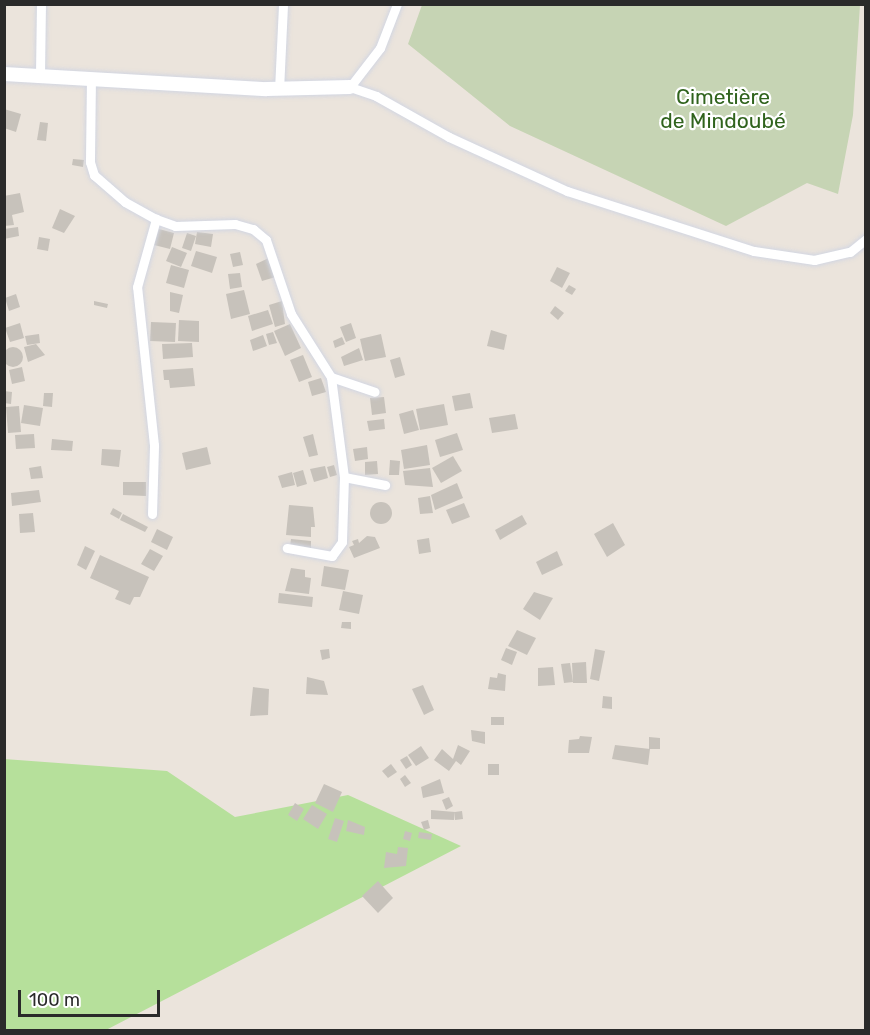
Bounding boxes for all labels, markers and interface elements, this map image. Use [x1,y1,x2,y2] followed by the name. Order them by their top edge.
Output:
[660,84,786,134] park label: Cimetière de Mindoubé
[21,978,164,1016] scale bar
[29,989,80,1011] text: 100 m

